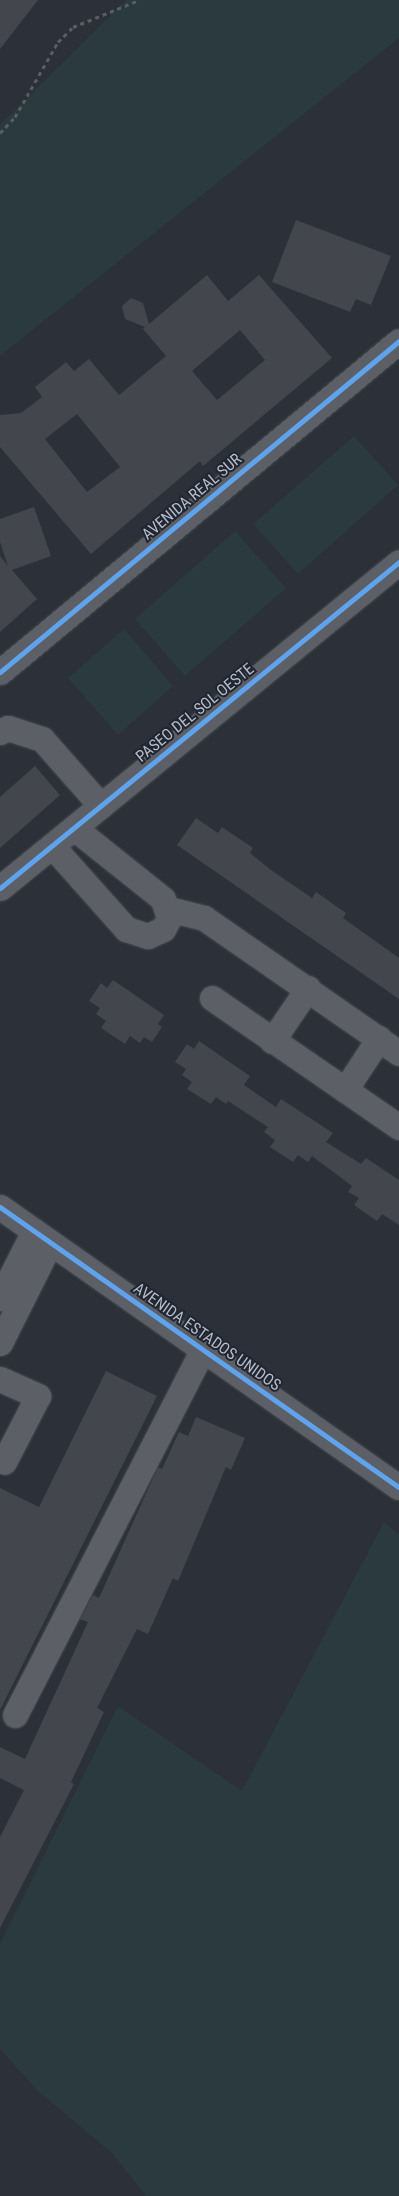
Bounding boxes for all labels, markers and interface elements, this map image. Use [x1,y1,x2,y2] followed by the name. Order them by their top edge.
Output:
[138,450,246,544] street label: AVENIDA REAL SUR
[132,660,258,766] street label: PASEO DEL SOL OESTE
[130,1279,284,1395] street label: AVENIDA ESTADOS UNIDOS

